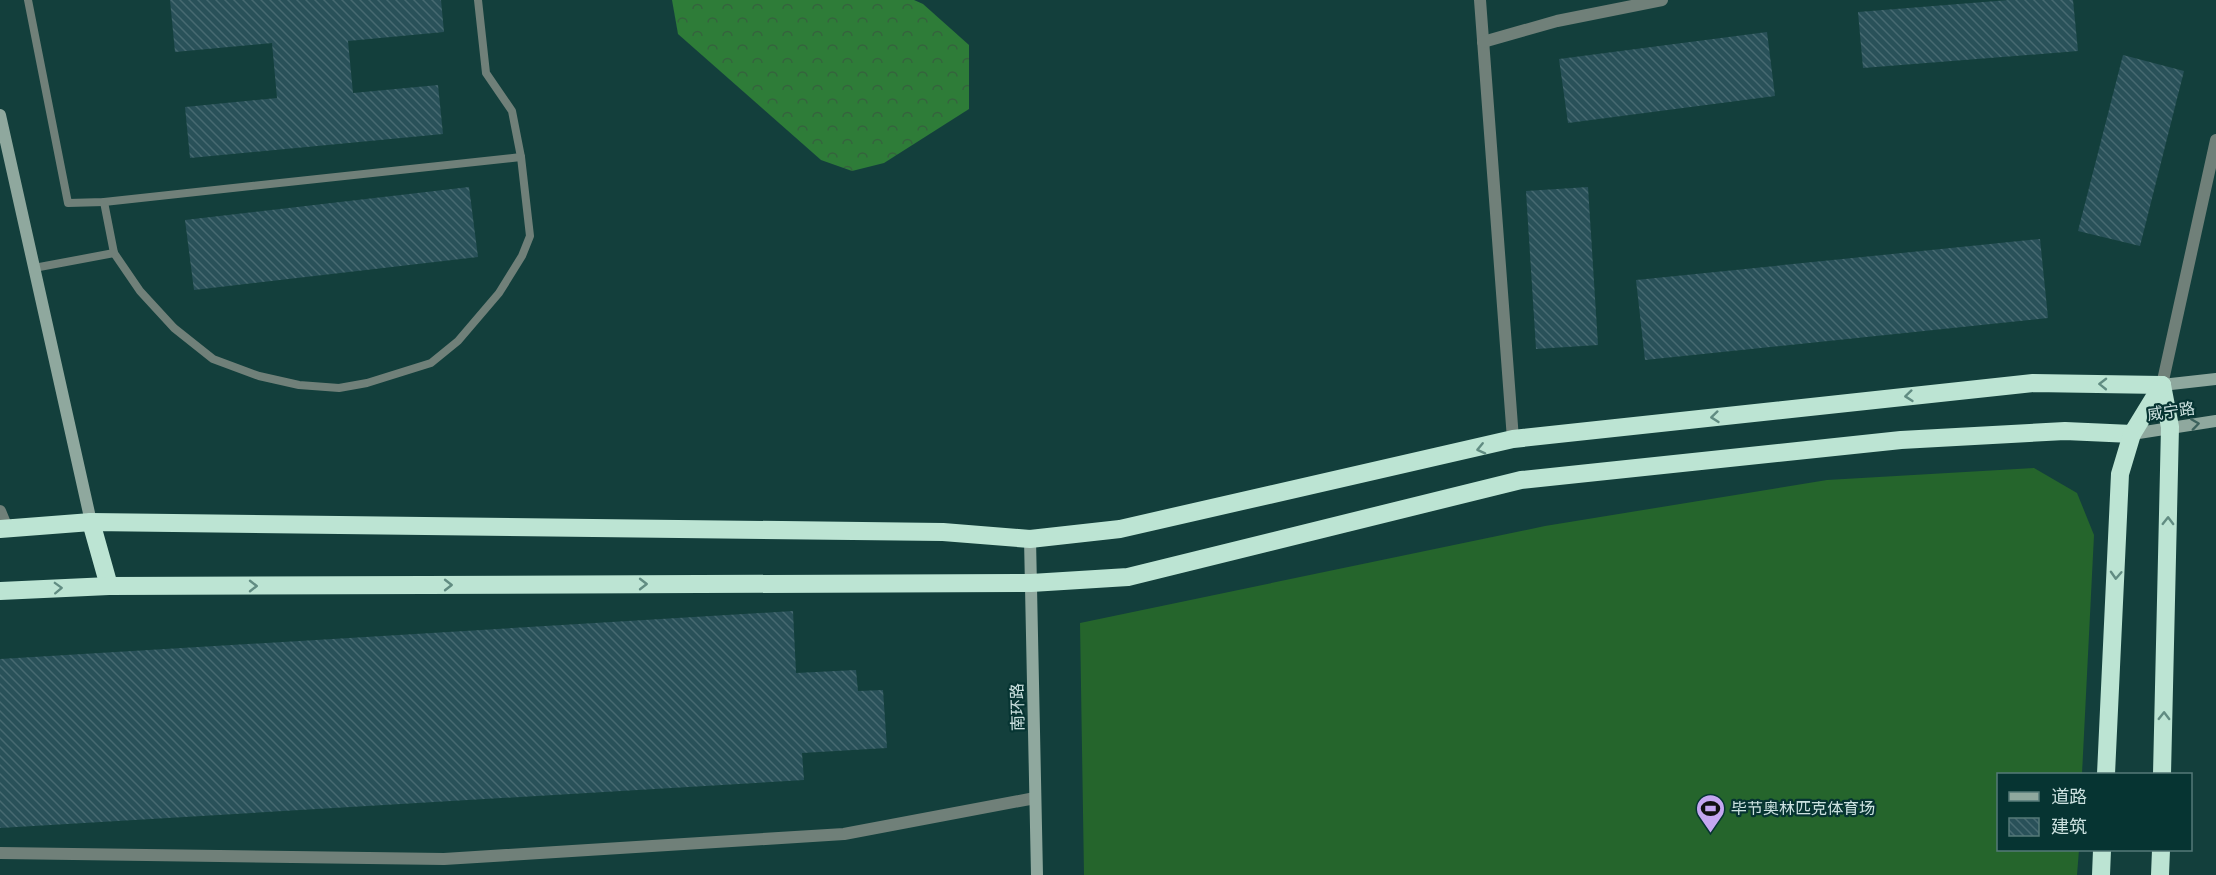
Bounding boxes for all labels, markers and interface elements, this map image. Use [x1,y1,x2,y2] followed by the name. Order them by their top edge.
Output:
[2099,378,2108,390] one-way arrow
[1904,390,1914,402] one-way arrow
[2146,398,2196,424] street label: 威宁路
[1711,411,1720,423] one-way arrow
[2190,419,2199,431] one-way arrow
[1476,441,1486,454] one-way arrow
[2162,517,2174,526] one-way arrow
[2109,570,2122,579] one-way arrow
[639,578,648,590] one-way arrow
[444,579,453,591] one-way arrow
[249,580,258,592] one-way arrow
[54,582,63,595] one-way arrow
[1007,683,1027,731] street label: 南环路
[2157,712,2170,721] one-way arrow
[1997,773,2192,851] legend
[2051,785,2087,808] text: 道路
[1694,792,1726,834] sports icon: 毕节奥林匹克体育场
[1731,798,1875,818] place label: 毕节奥林匹克体育场
[2051,815,2087,838] text: 建筑

